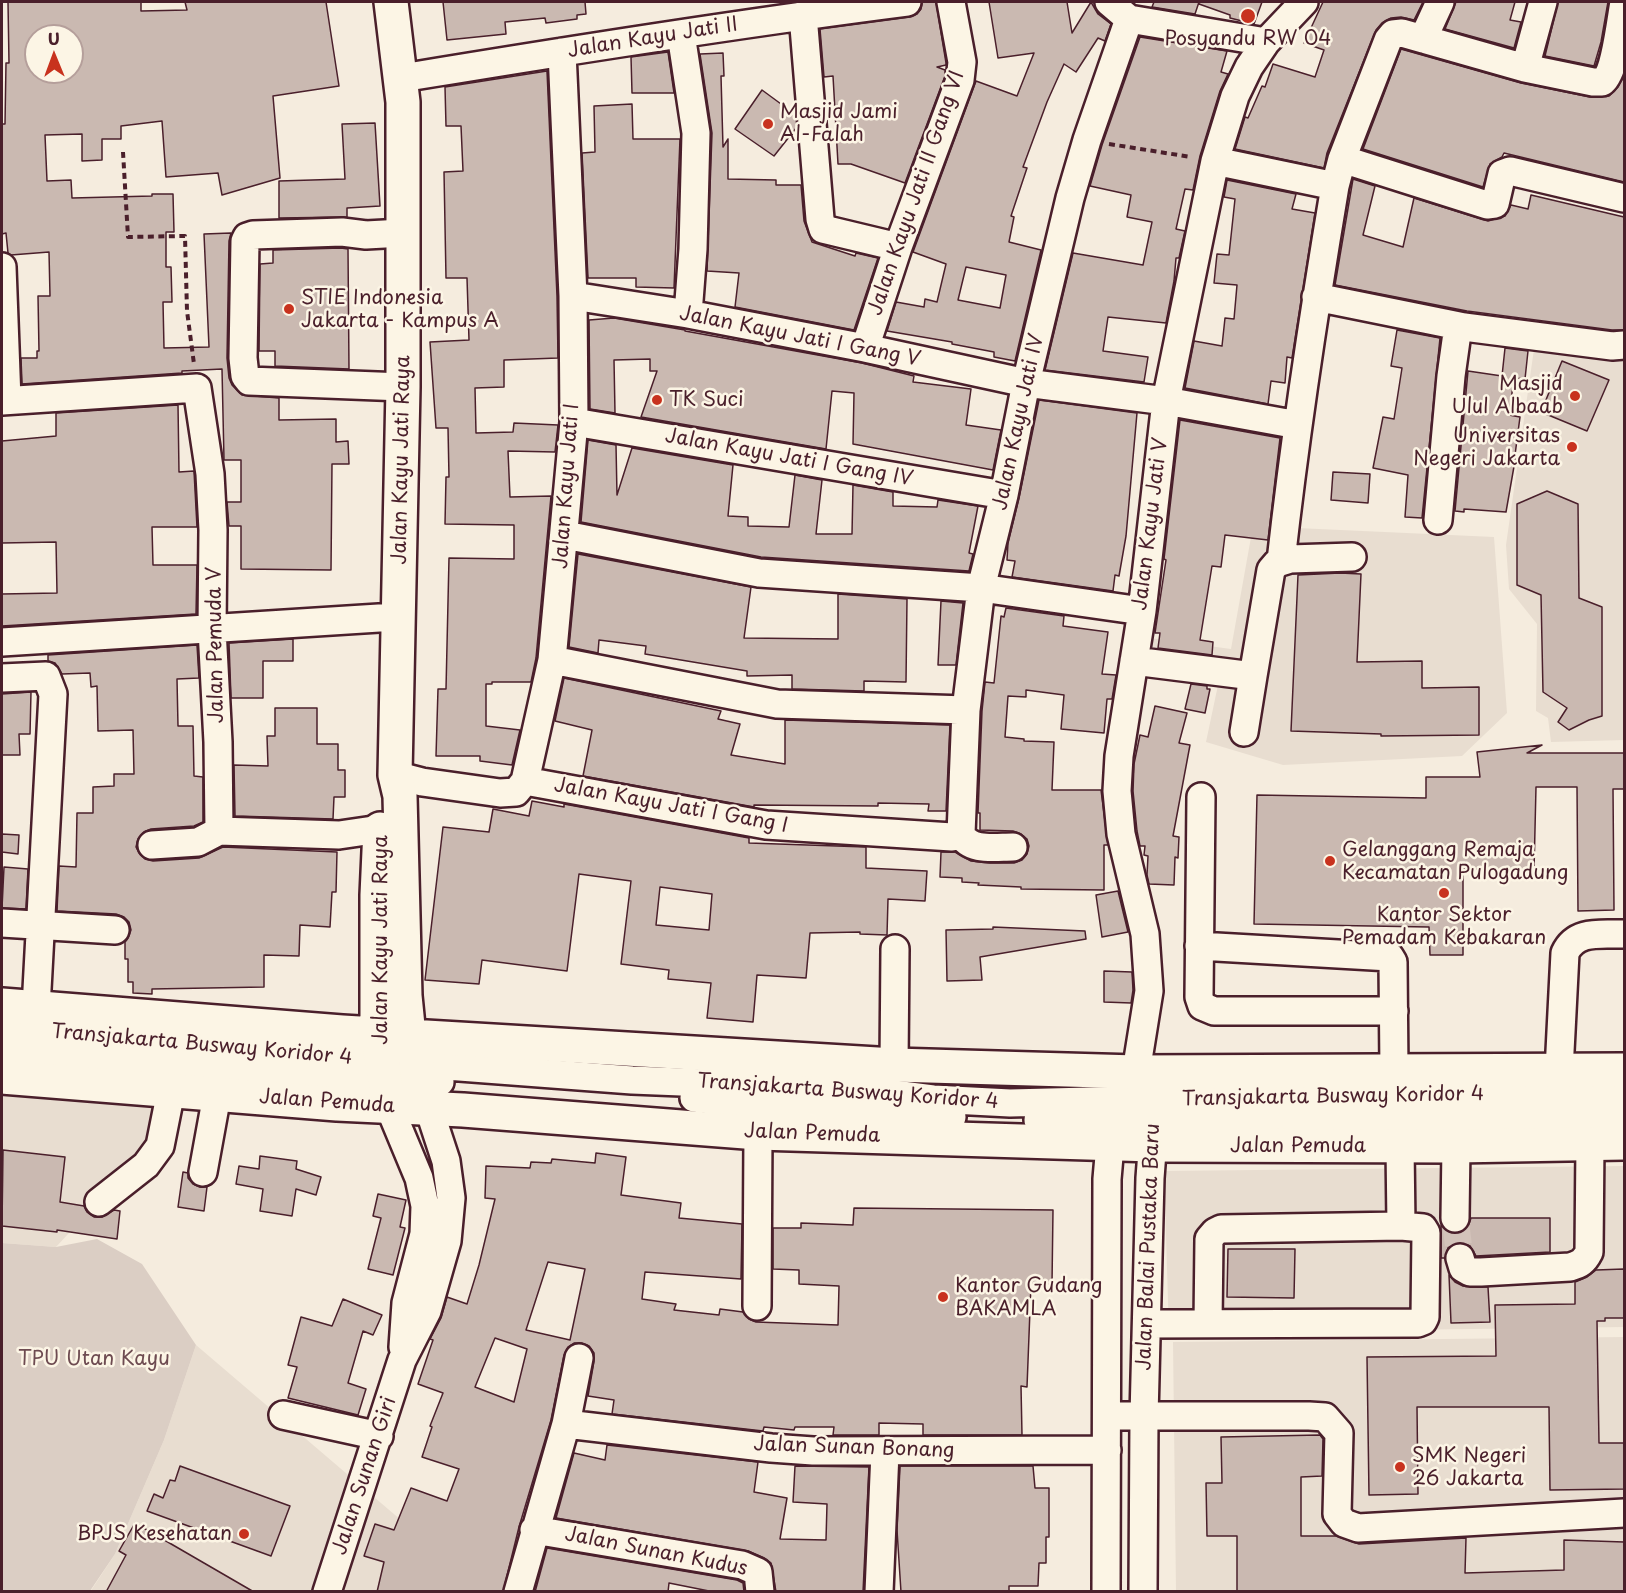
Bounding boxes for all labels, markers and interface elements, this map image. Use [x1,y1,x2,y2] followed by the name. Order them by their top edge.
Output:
[1239,7,1257,25] marker: Posyandu RW 04
[566,13,740,63] street label: Jalan Kayu Jati II
[24,24,84,84] north arrow
[47,26,60,50] text: U
[1164,27,1332,51] place label: Posyandu RW 04
[864,67,970,319] street label: Jalan Kayu Jati II Gang VI
[780,100,898,147] place label: Masjid Jami Al-Falah
[761,117,775,131] marker: Masjid Jami Al-Falah
[301,286,499,333] place label: STIE Indonesia Jakarta - Kampus A
[282,302,296,316] marker: STIE Indonesia Jakarta - Kampus A
[677,302,923,372] street label: Jalan Kayu Jati I Gang V
[989,332,1049,512] street label: Jalan Kayu Jati IV
[388,355,416,565] street label: Jalan Kayu Jati Raya
[1451,372,1563,419] place label: Masjid Ulul Albaab
[669,388,744,412] place label: TK Suci
[1568,389,1582,403] marker: Masjid Ulul Albaab
[650,393,664,407] marker: TK Suci
[549,402,585,570] street label: Jalan Kayu Jati I
[663,424,915,492] street label: Jalan Kayu Jati I Gang IV
[1413,424,1560,471] place label: Universitas Negeri Jakarta
[1128,436,1174,612] street label: Jalan Kayu Jati V
[1565,440,1579,454] marker: Universitas Negeri Jakarta
[203,566,229,724] street label: Jalan Pemuda V
[552,774,790,838] street label: Jalan Kayu Jati I Gang I
[369,835,393,1045] street label: Jalan Kayu Jati Raya
[1342,838,1569,885] place label: Gelanggang Remaja Kecamatan Pulogadung
[1323,854,1337,868] marker: Gelanggang Remaja Kecamatan Pulogadung
[1437,886,1451,900] marker: Kantor Sektor Pemadam Kebakaran
[1342,903,1546,950] place label: Kantor Sektor Pemadam Kebakaran
[50,1020,354,1070] street label: Transjakarta Busway Koridor 4
[696,1069,1000,1115] street label: Transjakarta Busway Koridor 4
[1182,1082,1484,1112] street label: Transjakarta Busway Koridor 4
[258,1085,396,1119] street label: Jalan Pemuda
[744,1120,880,1148] street label: Jalan Pemuda
[1133,1123,1165,1371] street label: Jalan Balai Pustaka Baru
[1230,1134,1366,1158] street label: Jalan Pemuda
[955,1274,1103,1321] place label: Kantor Gudang BAKAMLA
[936,1290,950,1304] marker: Kantor Gudang BAKAMLA
[18,1347,170,1371] park label: TPU Utan Kayu
[328,1394,402,1558] street label: Jalan Sunan Giri
[753,1432,955,1464] street label: Jalan Sunan Bonang
[1412,1444,1526,1491] place label: SMK Negeri 26 Jakarta
[1393,1460,1407,1474] marker: SMK Negeri 26 Jakarta
[77,1522,232,1546] place label: BPJS Kesehatan
[563,1523,749,1581] street label: Jalan Sunan Kudus
[237,1527,251,1541] marker: BPJS Kesehatan

